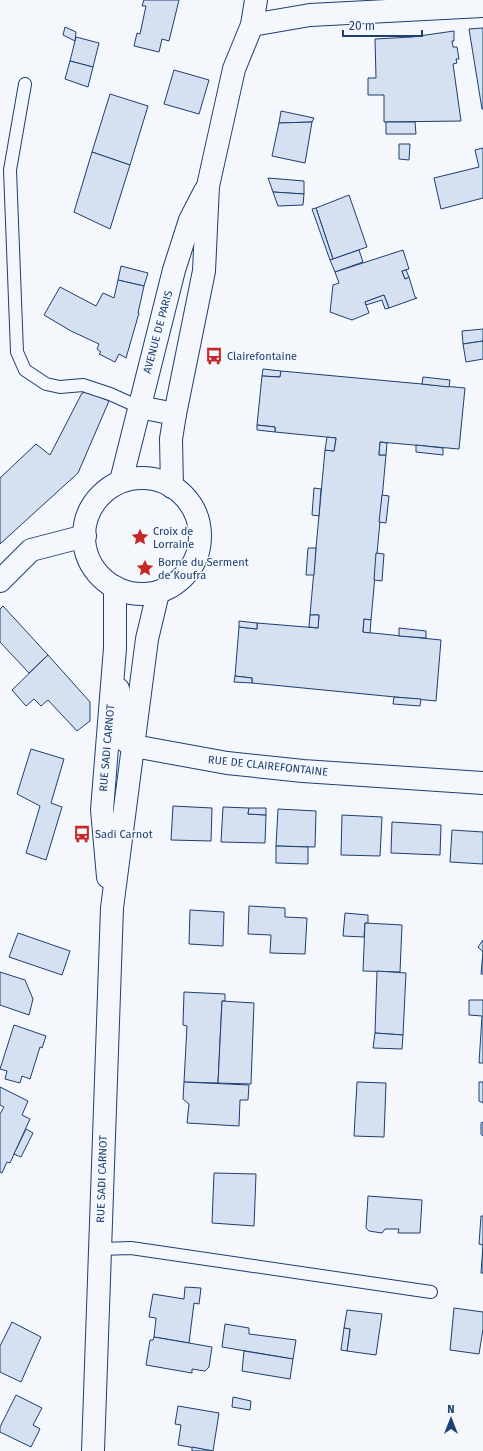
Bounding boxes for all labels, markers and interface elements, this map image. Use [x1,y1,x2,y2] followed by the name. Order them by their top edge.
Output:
[343,12,422,38] scale bar
[349,19,375,33] text: 20 m
[141,289,175,375] street label: AVENUE DE PARIS
[204,346,224,366] bus stop icon: Clairefontaine
[227,350,297,363] place label: Clairefontaine
[153,525,194,551] place label: Croix de Lorraine
[130,527,150,547] place icon: Croix de Lorraine
[158,556,249,582] place label: Borne du Serment de Koufra
[135,558,155,578] place icon: Borne du Serment de Koufra
[97,703,117,792] street label: RUE SADI CARNOT
[207,753,329,779] street label: RUE DE CLAIREFONTAINE
[72,824,92,844] bus stop icon: Sadi Carnot
[95,828,153,841] place label: Sadi Carnot
[94,1135,110,1223] street label: RUE SADI CARNOT
[431,1399,471,1439] north arrow
[447,1403,455,1416] text: N

